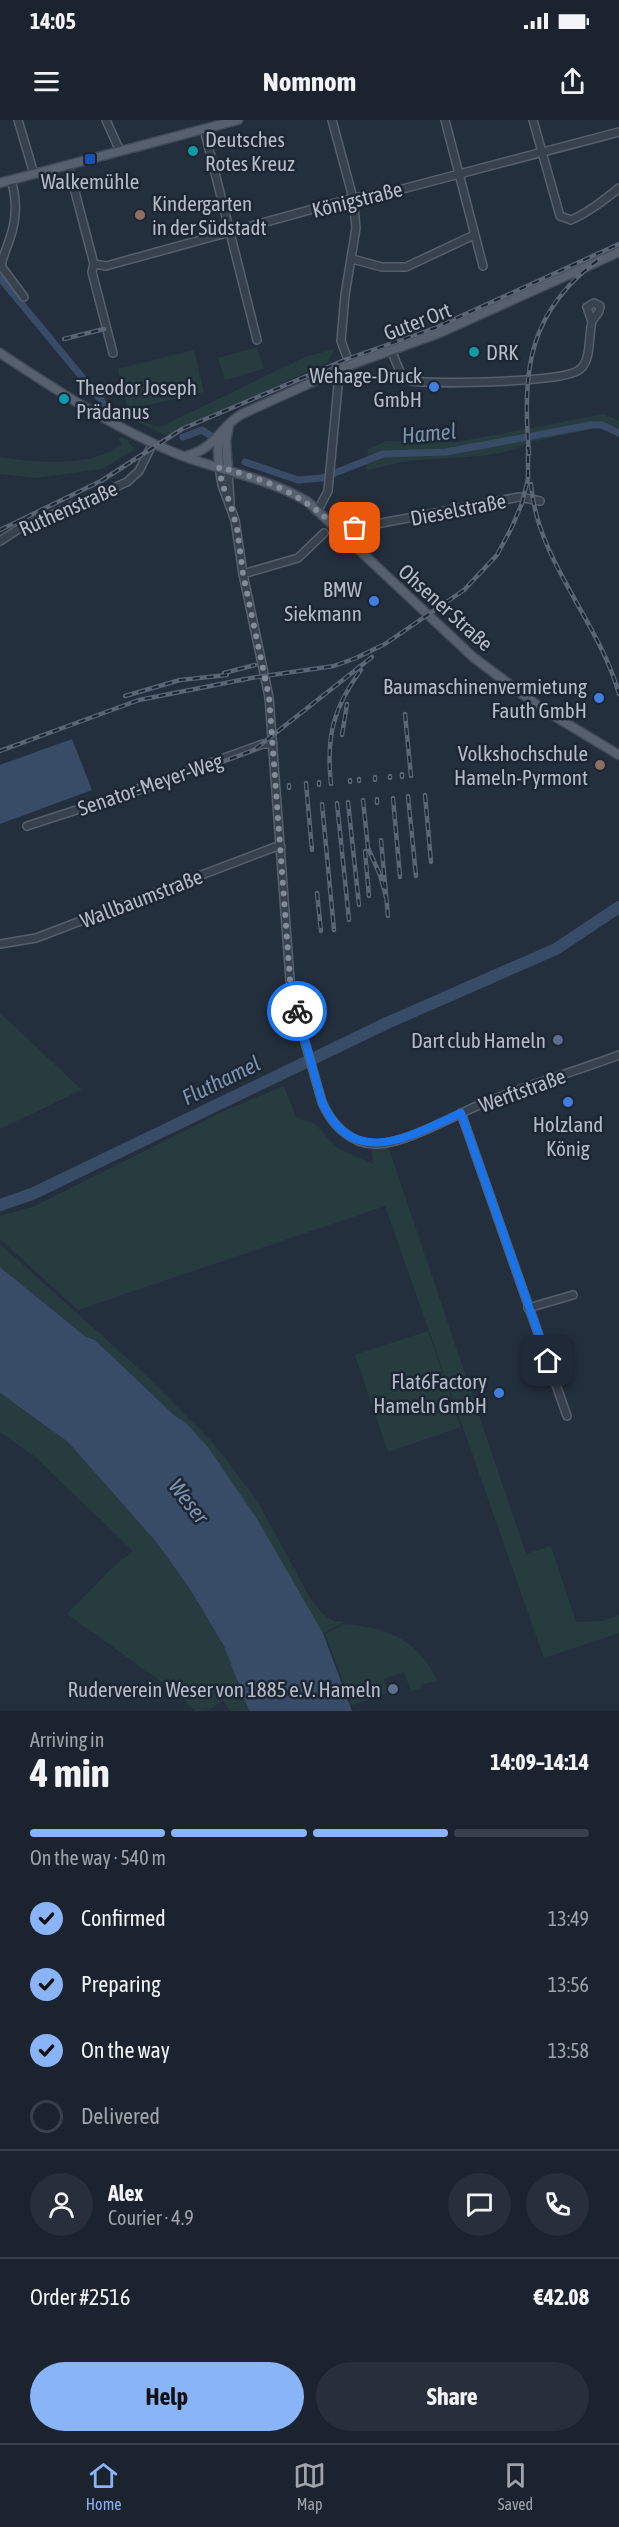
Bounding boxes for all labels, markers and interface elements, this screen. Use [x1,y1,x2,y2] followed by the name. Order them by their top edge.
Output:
[30,8,76,34] text: 14:05
[30,65,63,98] icon: menu
[556,65,589,98] icon: share
[263,66,356,97] text: Nomnom
[205,127,295,175] place label: Deutsches Rotes Kreuz
[186,144,200,158] marker: Deutsches Rotes Kreuz
[83,152,97,166] marker: Walkemühle
[41,169,139,193] place label: Walkemühle
[309,176,405,222] street label: Königstraße
[152,191,267,239] place label: Kindergarten in der Südstadt
[133,208,147,222] marker: Kindergarten in der Südstadt
[380,297,454,345] street label: Guter Ort
[486,340,519,364] place label: DRK
[467,345,481,359] marker: DRK
[309,363,422,411] place label: Wehage-Druck GmbH
[76,375,197,423] place label: Theodor Joseph Prädanus
[427,380,441,394] marker: Wehage-Druck GmbH
[57,392,71,406] marker: Theodor Joseph Prädanus
[401,418,457,448] water label: Hamel
[15,476,121,540] street label: Ruthenstraße
[408,488,508,530] street label: Dieselstraße
[329,502,380,553] pin
[338,511,371,544] icon: bag
[394,559,498,655] street label: Ohsener Straße
[284,577,363,625] place label: BMW Siekmann
[367,594,381,608] marker: BMW Siekmann
[383,674,587,722] place label: Baumaschinenvermietung Fauth GmbH
[592,691,606,705] marker: Baumaschinenvermietung Fauth GmbH
[454,741,588,789] place label: Volkshochschule Hameln-Pyrmont
[74,748,226,820] street label: Senator-Meyer-Weg
[593,758,607,772] marker: Volkshochschule Hameln-Pyrmont
[77,864,205,932] street label: Wallbaumstraße
[267,981,327,1041] courier
[281,995,314,1028] icon: bike
[411,1028,546,1052] place label: Dart club Hameln
[551,1033,565,1047] marker: Dart club Hameln
[177,1050,265,1110] water label: Fluthamel
[475,1063,569,1117] street label: Werftstraße
[561,1095,575,1109] marker: Holzland König
[533,1112,603,1160] place label: Holzland König
[522,1335,573,1386] pin
[531,1344,564,1377] icon: home
[373,1369,487,1417] place label: Flat6Factory Hameln GmbH
[492,1386,506,1400] marker: Flat6Factory Hameln GmbH
[164,1473,215,1530] water label: Weser
[67,1677,381,1701] place label: Ruderverein Weser von 1885 e.V. Hameln
[386,1682,400,1696] marker: Ruderverein Weser von 1885 e.V. Hameln
[30,1728,104,1751] text: Arriving in
[490,1749,589,1775] text: 14:09–14:14
[30,1751,110,1795] text: 4 min
[30,1846,166,1869] text: On the way · 540 m
[30,1902,63,1935] icon: check
[81,1905,166,1931] text: Confirmed
[548,1907,589,1930] text: 13:49
[30,1968,63,2001] icon: check
[81,1971,161,1997] text: Preparing
[548,1973,589,1996] text: 13:56
[30,2034,63,2067] icon: check
[81,2037,170,2063] text: On the way
[548,2039,589,2062] text: 13:58
[81,2103,160,2129] text: Delivered
[30,2173,93,2236] button: person
[448,2173,511,2236] button: chat
[526,2173,589,2236] button: phone
[108,2180,143,2206] text: Alex
[108,2206,194,2229] text: Courier · 4.9
[30,2284,130,2310] text: Order #2516
[534,2284,589,2310] text: €42.08
[30,2362,304,2431] button: Help
[316,2362,589,2431] button: Share
[86,2459,121,2513] tab: Home
[293,2459,326,2513] tab: Map
[498,2459,533,2513] tab: Saved

